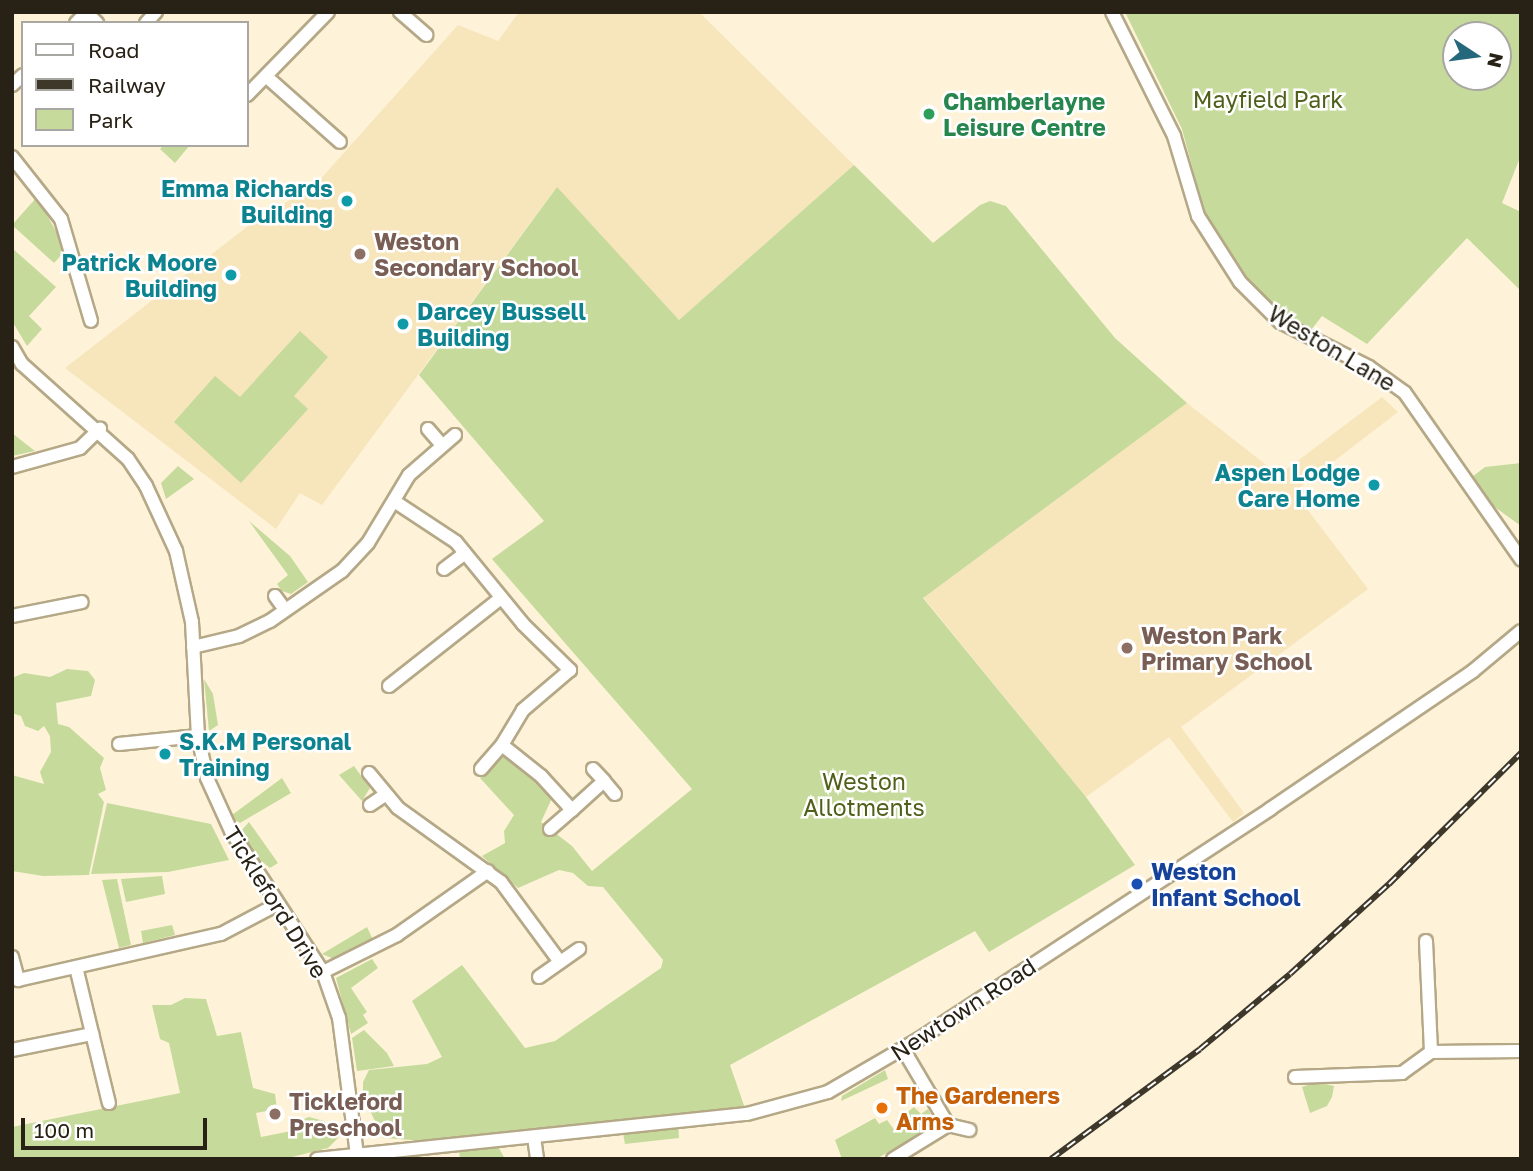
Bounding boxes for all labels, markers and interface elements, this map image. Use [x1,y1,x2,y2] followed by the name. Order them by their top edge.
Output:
[21,21,248,147] legend
[1442,21,1512,91] north arrow
[88,37,139,63] text: Road
[1483,51,1509,70] text: N
[88,72,166,98] text: Railway
[1193,85,1343,113] park label: Mayfield Park
[943,87,1106,141] place label: Chamberlayne Leisure Centre
[921,106,937,122] marker: Chamberlayne Leisure Centre
[88,107,133,133] text: Park
[161,174,333,228] place label: Emma Richards Building
[339,193,355,209] marker: Emma Richards Building
[374,227,578,281] place label: Weston Secondary School
[352,246,368,262] marker: Weston Secondary School
[62,248,217,302] place label: Patrick Moore Building
[223,267,239,283] marker: Patrick Moore Building
[417,297,586,351] place label: Darcey Bussell Building
[1263,299,1401,397] street label: Weston Lane
[395,316,411,332] marker: Darcey Bussell Building
[1215,458,1360,512] place label: Aspen Lodge Care Home
[1366,477,1382,493] marker: Aspen Lodge Care Home
[1141,621,1312,675] place label: Weston Park Primary School
[1119,640,1135,656] marker: Weston Park Primary School
[179,727,351,781] place label: S.K.M Personal Training
[157,746,173,762] marker: S.K.M Personal Training
[803,767,925,821] park label: Weston Allotments
[218,821,334,983] street label: Tickleford Drive
[1151,857,1301,911] place label: Weston Infant School
[1129,876,1145,892] marker: Weston Infant School
[885,952,1041,1066] street label: Newtown Road
[896,1081,1060,1135] place label: The Gardeners Arms
[289,1087,403,1141] place label: Tickleford Preschool
[874,1100,890,1116] marker: The Gardeners Arms
[24,1104,210,1148] scale bar
[267,1106,283,1122] marker: Tickleford Preschool
[34,1117,94,1143] text: 100 m

